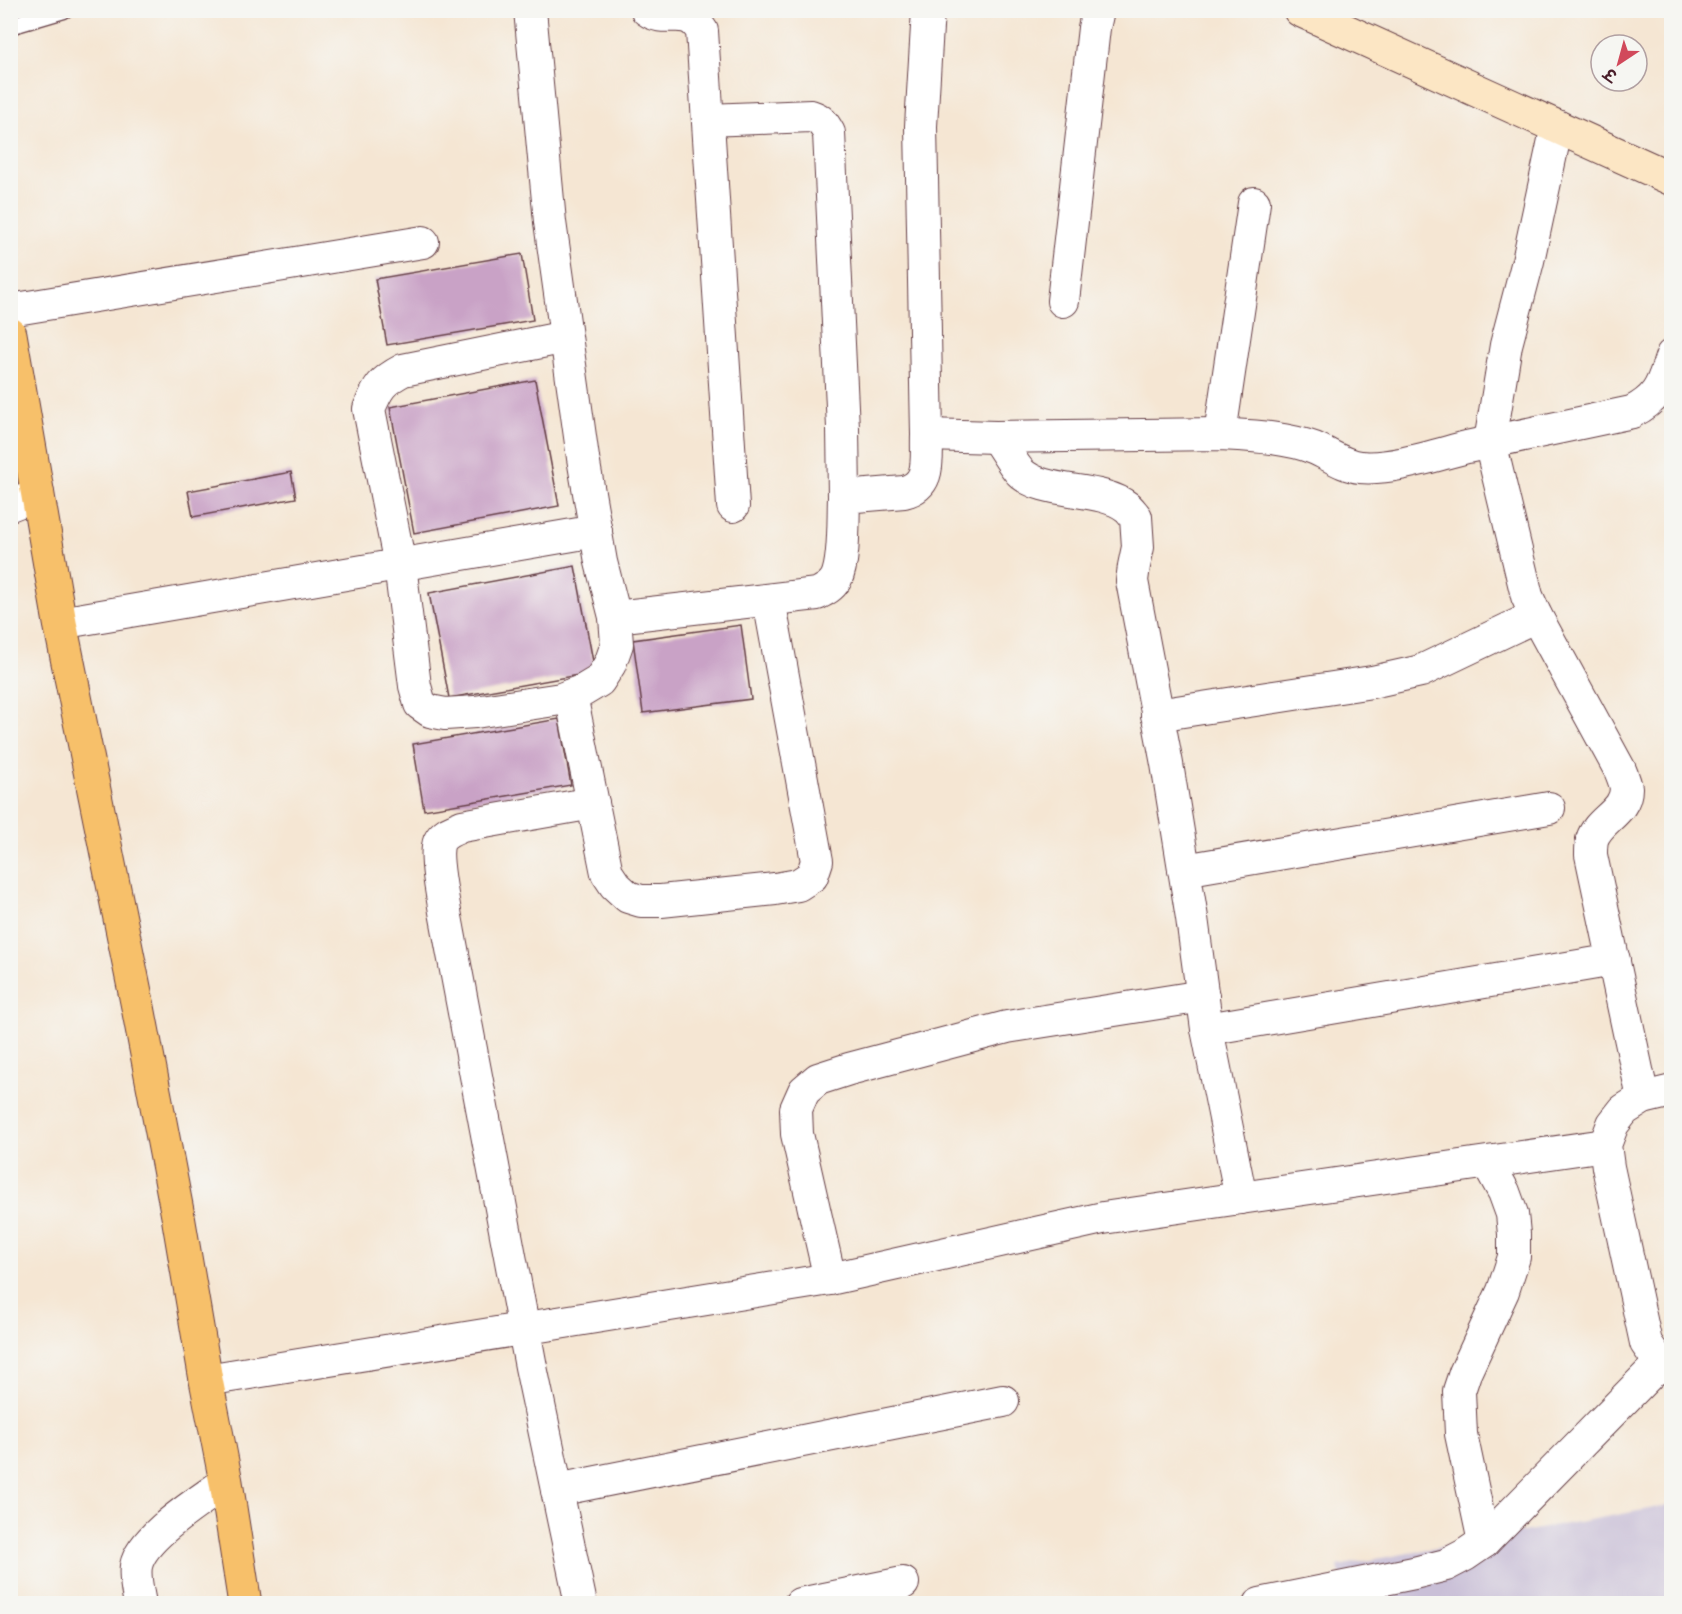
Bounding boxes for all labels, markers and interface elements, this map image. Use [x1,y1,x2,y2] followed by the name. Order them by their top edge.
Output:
[1589,33,1649,93] north arrow
[1597,62,1623,90] text: उ

